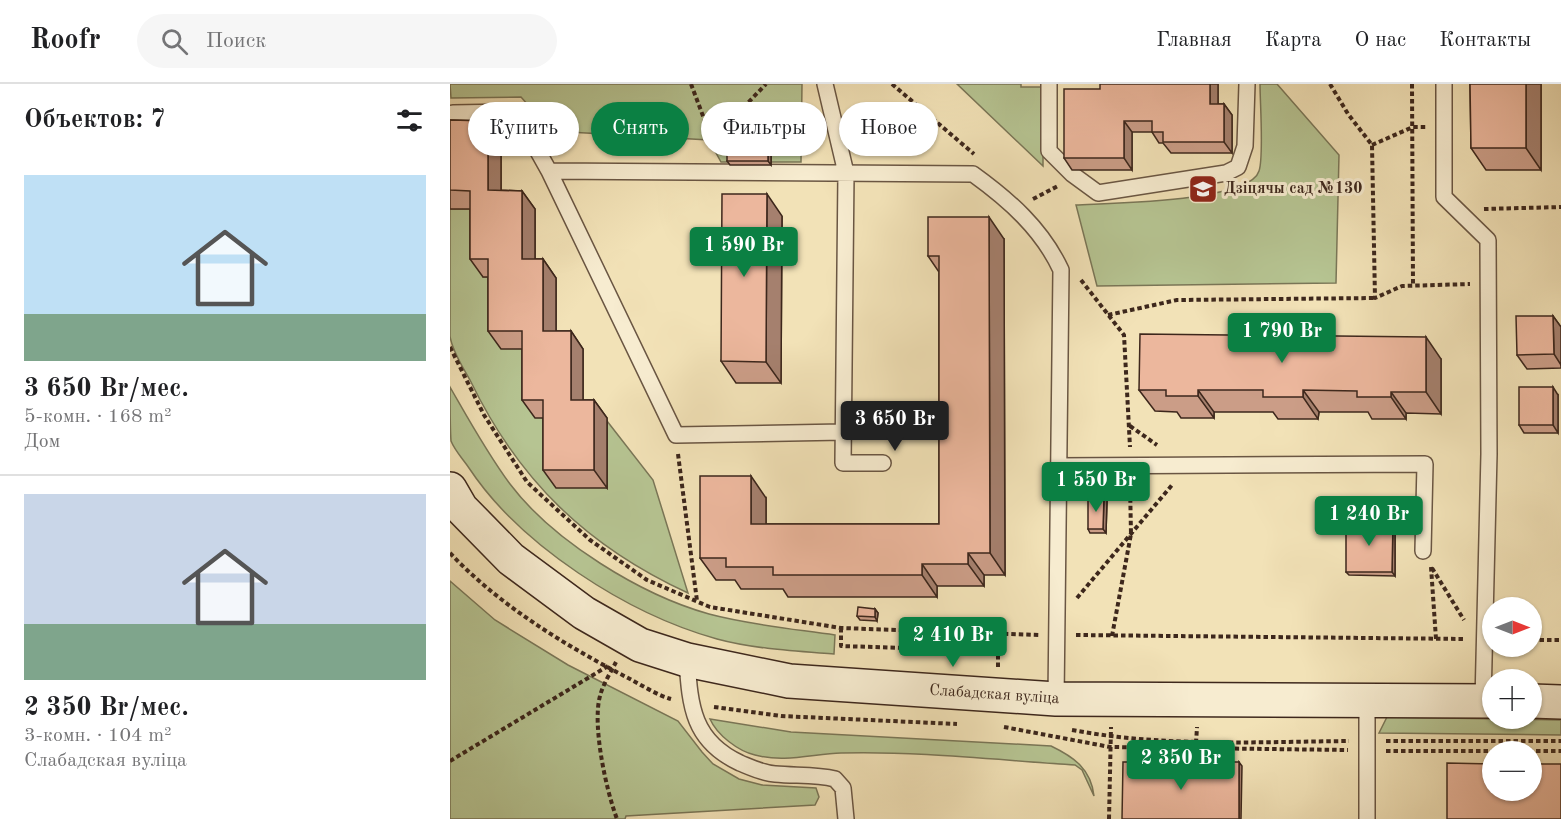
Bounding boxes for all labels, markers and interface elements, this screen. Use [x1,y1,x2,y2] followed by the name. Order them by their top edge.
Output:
[137,14,557,68] search box
[158,25,191,58] icon: search
[30,27,101,55] text: Roofr
[206,30,266,52] text: Поиск
[1156,30,1232,51] text: Главная
[1265,30,1322,51] text: Карта
[1355,30,1406,51] text: О нас
[1439,30,1531,51] text: Контакты
[468,102,579,156] chip: Купить
[591,102,689,156] chip: Снять
[701,102,827,156] chip: Фильтры
[839,102,938,156] chip: Новое
[393,104,426,137] icon: filters
[24,107,165,133] text: Объектов: 7
[1187,173,1219,205] school or university icon: Дзіцячы сад №130
[1224,181,1363,197] place label: Дзіцячы сад №130
[171,214,279,322] icon: home
[682,227,806,278] pin: 1 590 Br
[704,236,784,256] text: 1 590 Br
[1220,313,1344,364] pin: 1 790 Br
[1242,322,1322,342] text: 1 790 Br
[24,376,189,402] text: 3 650 Br/мес.
[833,401,957,452] pin: 3 650 Br
[24,407,172,427] text: 5-комн. · 168 m²
[855,410,935,430] text: 3 650 Br
[24,432,60,452] text: Дом
[1034,462,1158,513] pin: 1 550 Br
[1056,471,1136,491] text: 1 550 Br
[1307,496,1431,547] pin: 1 240 Br
[1329,505,1409,525] text: 1 240 Br
[171,533,279,641] icon: home
[1482,597,1542,657] north arrow
[1482,597,1542,801] map controls
[891,617,1015,668] pin: 2 410 Br
[913,626,993,646] text: 2 410 Br
[1482,669,1542,729] button: +
[929,682,1060,707] street label: Слабадская вуліца
[24,695,189,721] text: 2 350 Br/мес.
[24,726,172,746] text: 3-комн. · 104 m²
[1119,740,1243,791] pin: 2 350 Br
[1482,741,1542,801] button: −
[1141,749,1221,769] text: 2 350 Br
[24,751,187,771] text: Слабадская вуліца

